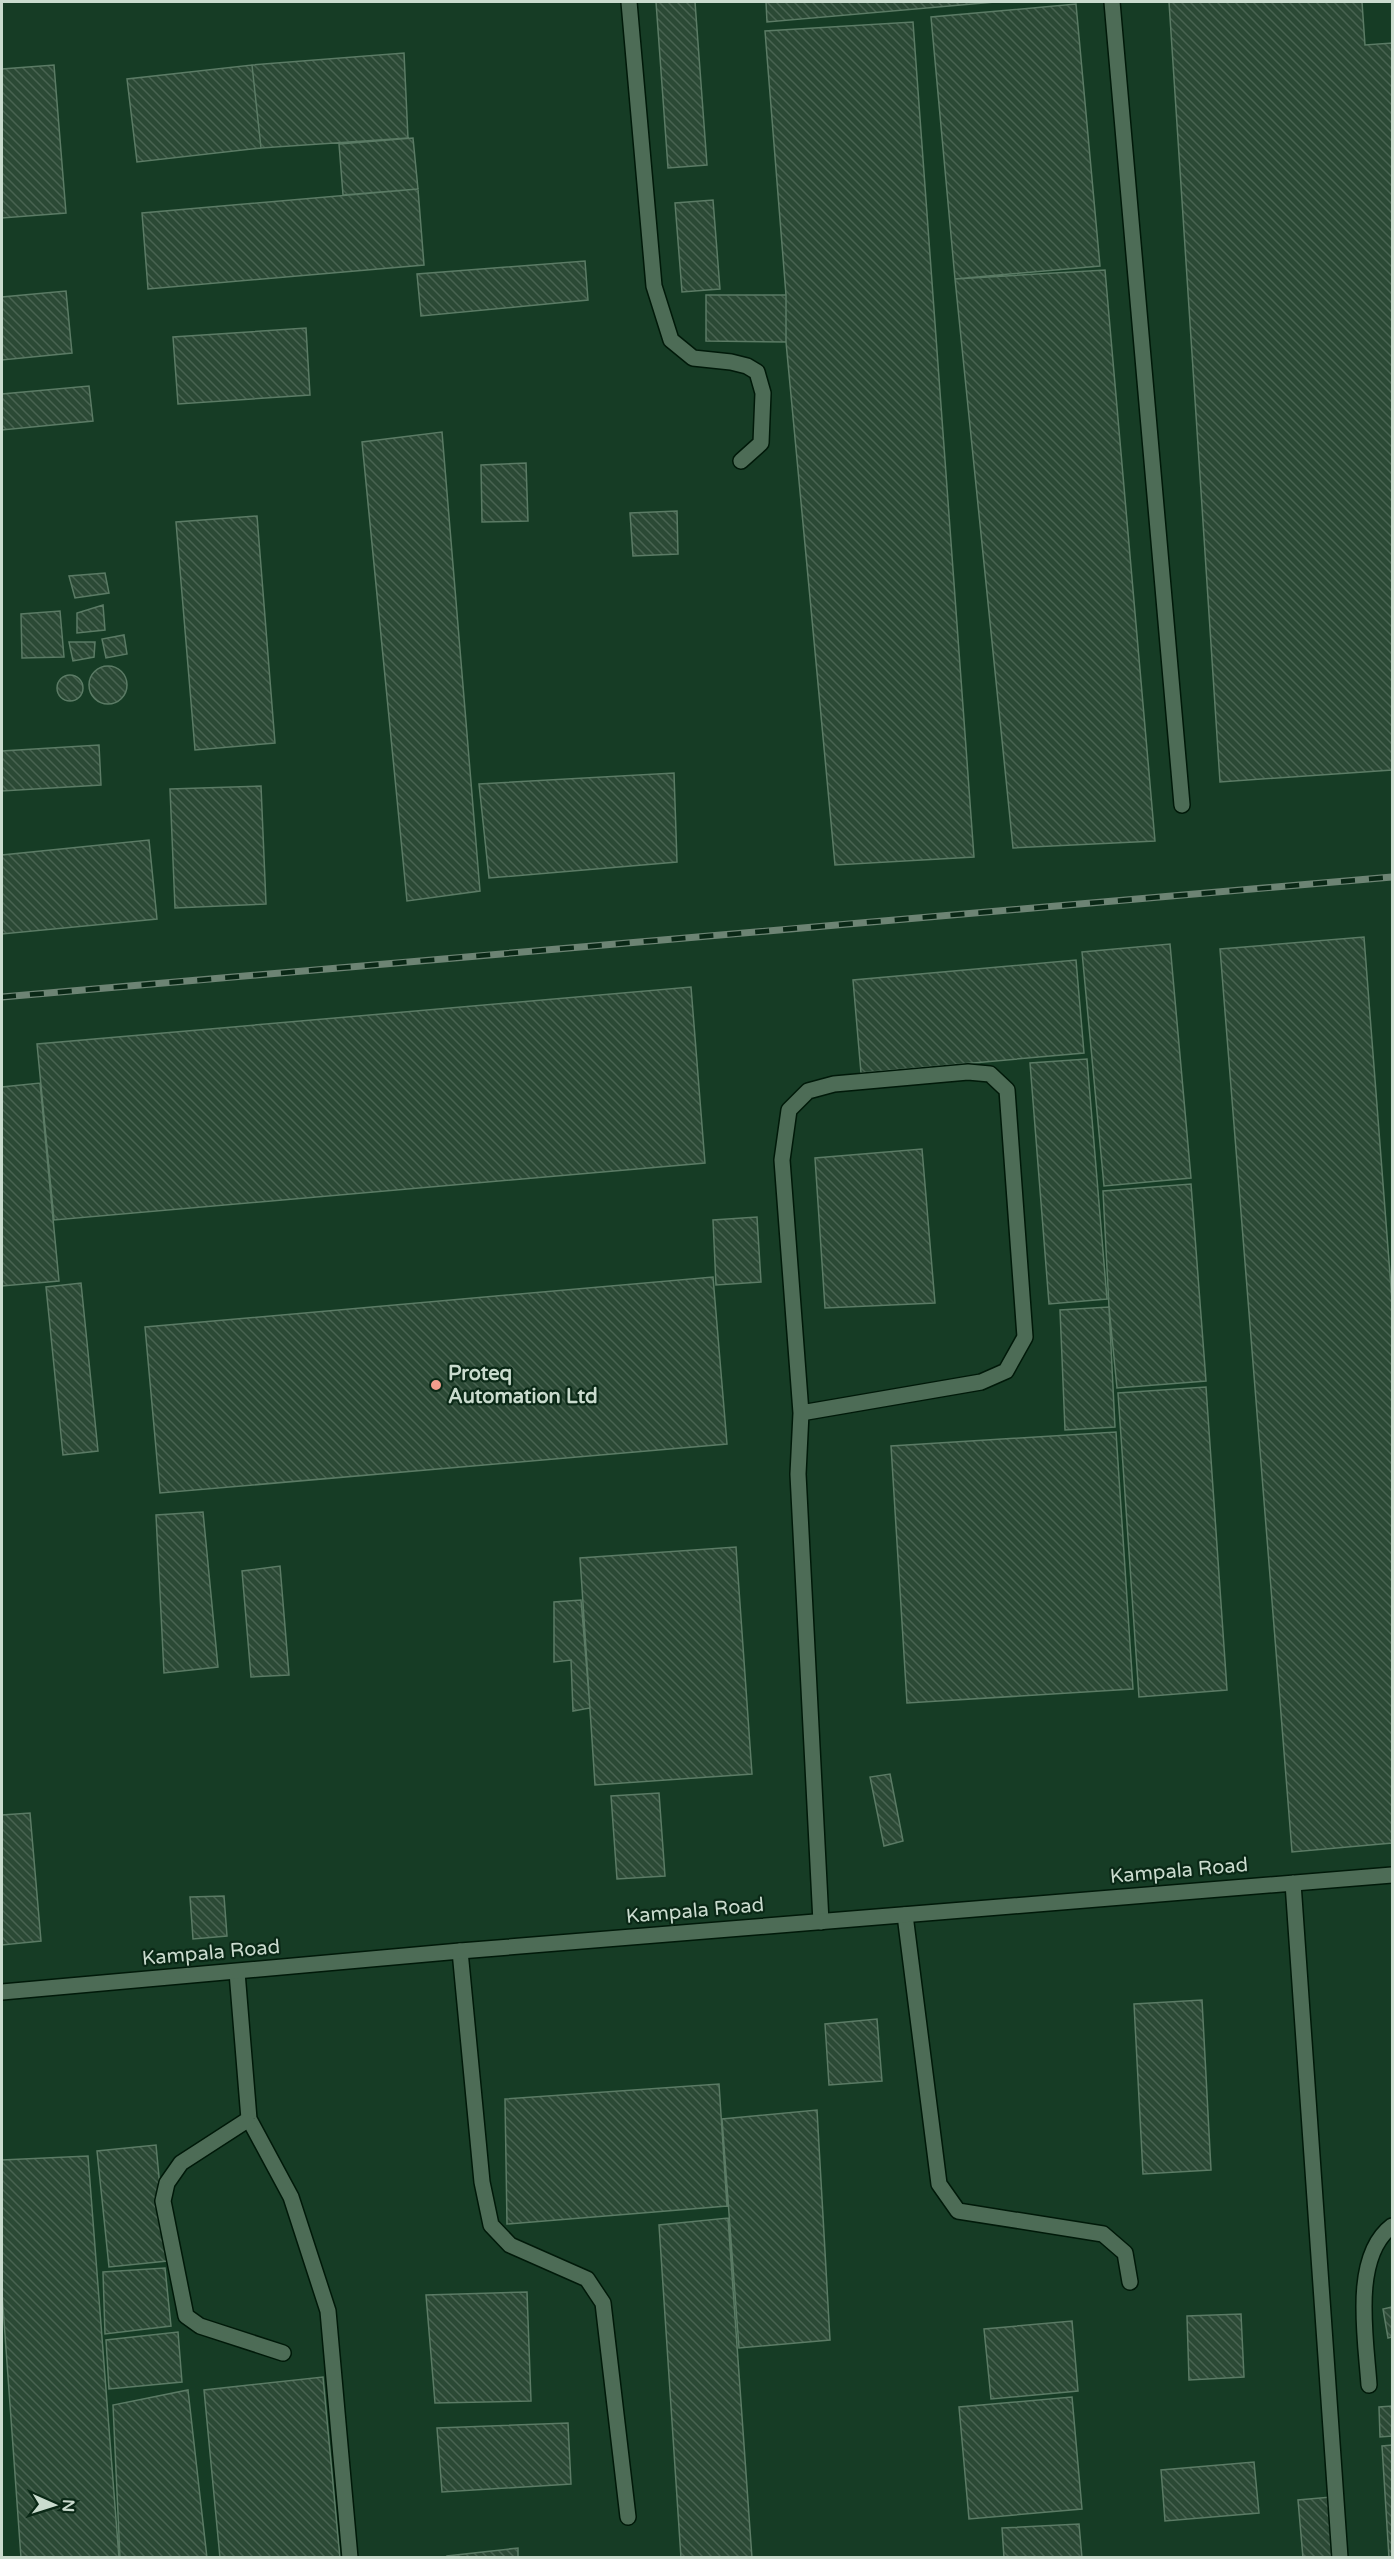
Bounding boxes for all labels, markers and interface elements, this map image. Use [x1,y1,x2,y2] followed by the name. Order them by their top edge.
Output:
[448,1362,598,1409] place label: Proteq Automation Ltd
[429,1378,443,1392] marker: Proteq Automation Ltd
[1109,1853,1249,1889] street label: Kampala Road
[625,1893,765,1929] street label: Kampala Road
[141,1935,281,1971] street label: Kampala Road
[24,2475,84,2535] north arrow
[58,2499,78,2513] text: N

